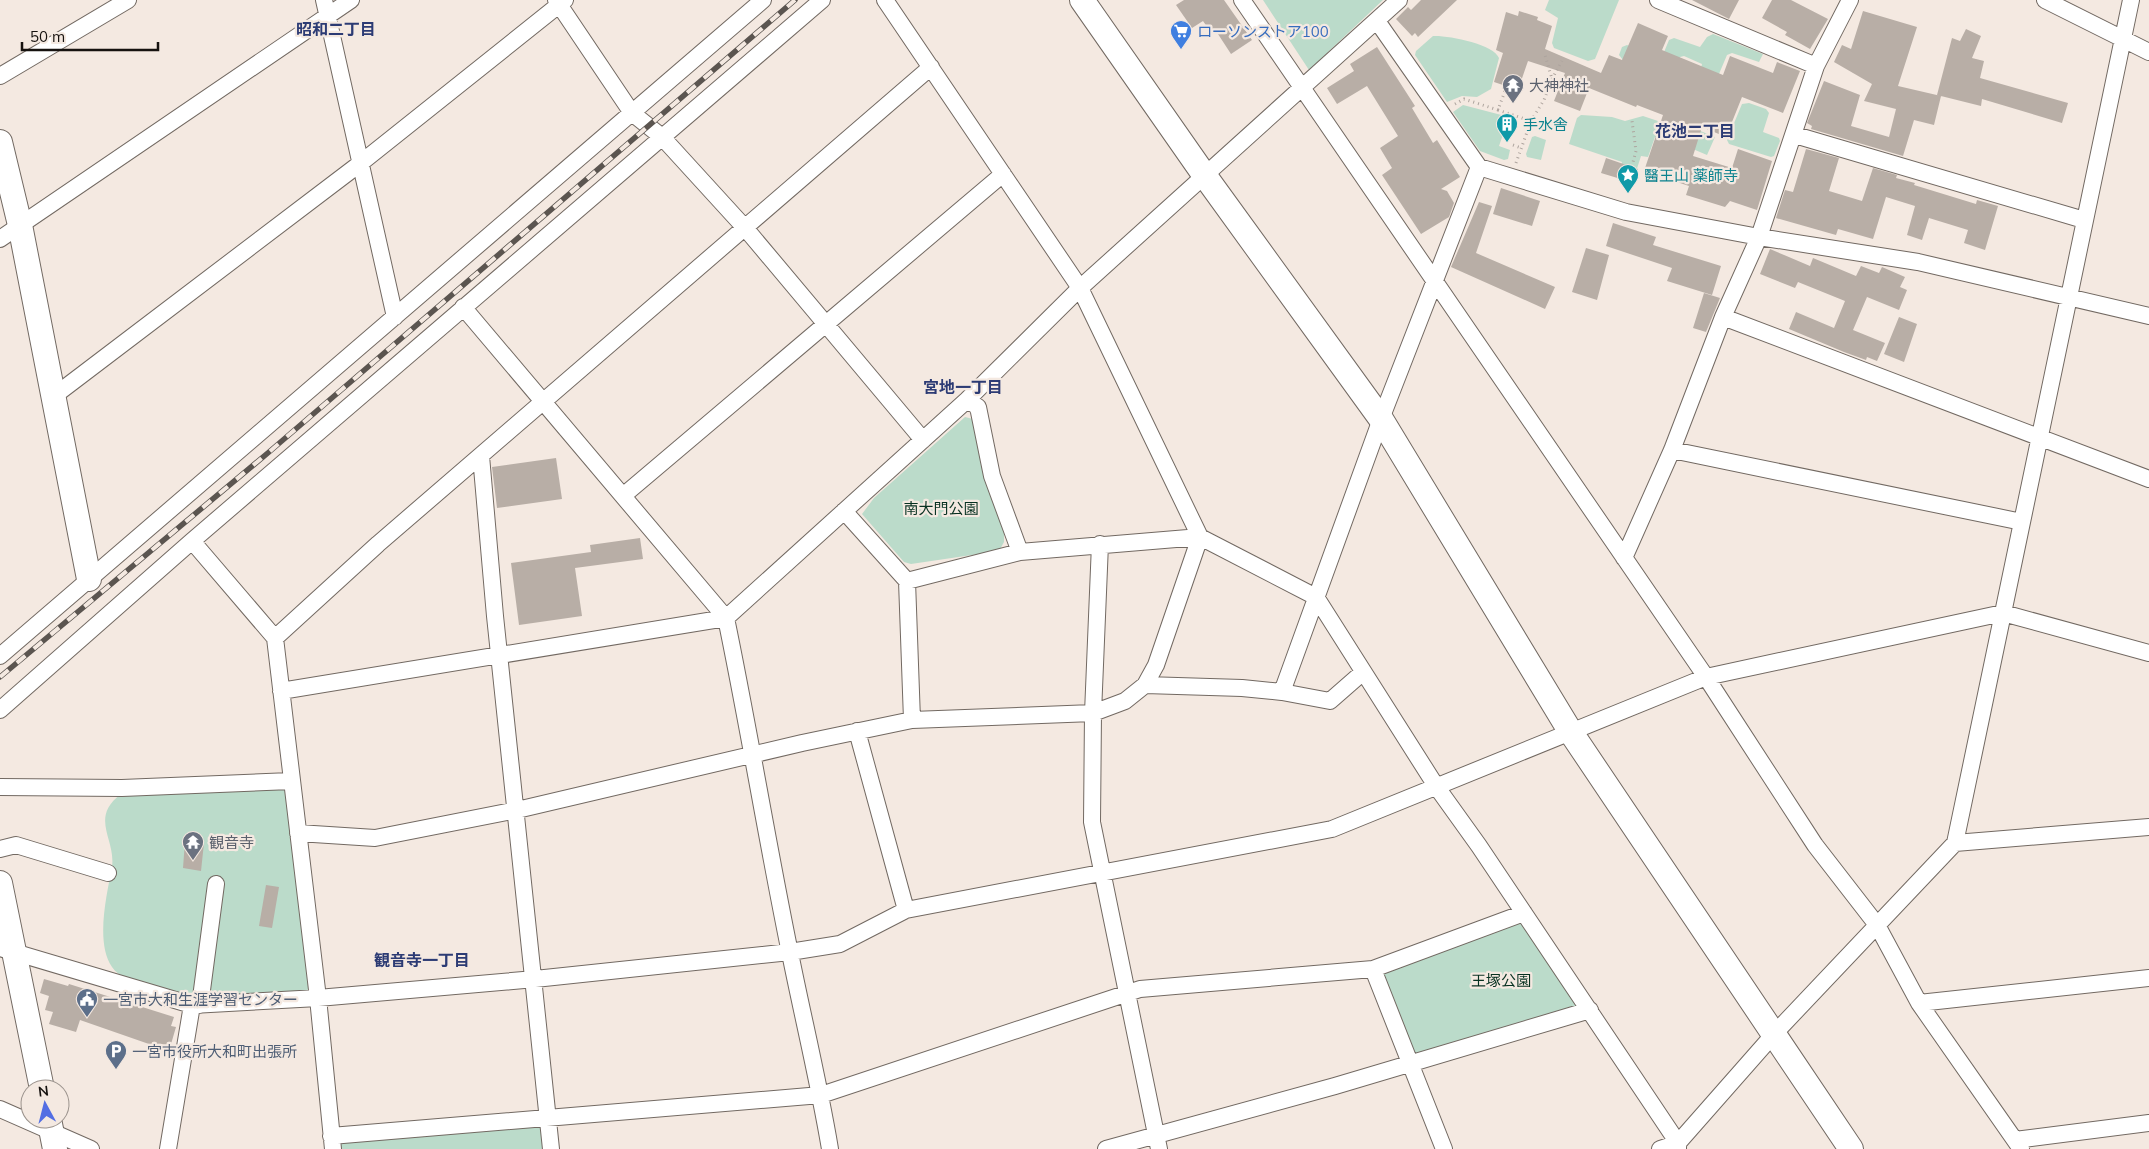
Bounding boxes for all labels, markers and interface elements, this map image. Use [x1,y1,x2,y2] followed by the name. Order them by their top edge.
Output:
[296,19,376,39] district label: 昭和二丁目
[1169,19,1193,50] supermarket icon: ローソンストア100
[22,20,159,52] scale bar
[1197,22,1329,41] place label: ローソンストア100
[30,27,65,46] text: 50 m
[1501,73,1525,104] temple icon: 大神神社
[1529,76,1589,95] place label: 大神神社
[1495,112,1519,143] building icon: 手水舎
[1523,115,1568,134] place label: 手水舎
[1655,121,1735,141] district label: 花池二丁目
[1616,163,1640,194] place icon: 醫王山 薬師寺
[1644,166,1738,185] place label: 醫王山 薬師寺
[923,377,1003,397] district label: 宮地一丁目
[903,499,979,518] park label: 南大門公園
[181,830,205,861] temple icon: 観音寺
[209,833,254,852] place label: 観音寺
[374,950,470,970] district label: 観音寺一丁目
[1471,971,1531,990] park label: 王塚公園
[75,987,99,1018] public building icon: 一宮市大和生涯学習センター
[103,990,298,1009] place label: 一宮市大和生涯学習センター
[104,1039,128,1070] parking icon: 一宮市役所大和町出張所
[132,1042,297,1061] place label: 一宮市役所大和町出張所
[20,1079,70,1129] north arrow
[37,1082,50,1101] text: N

